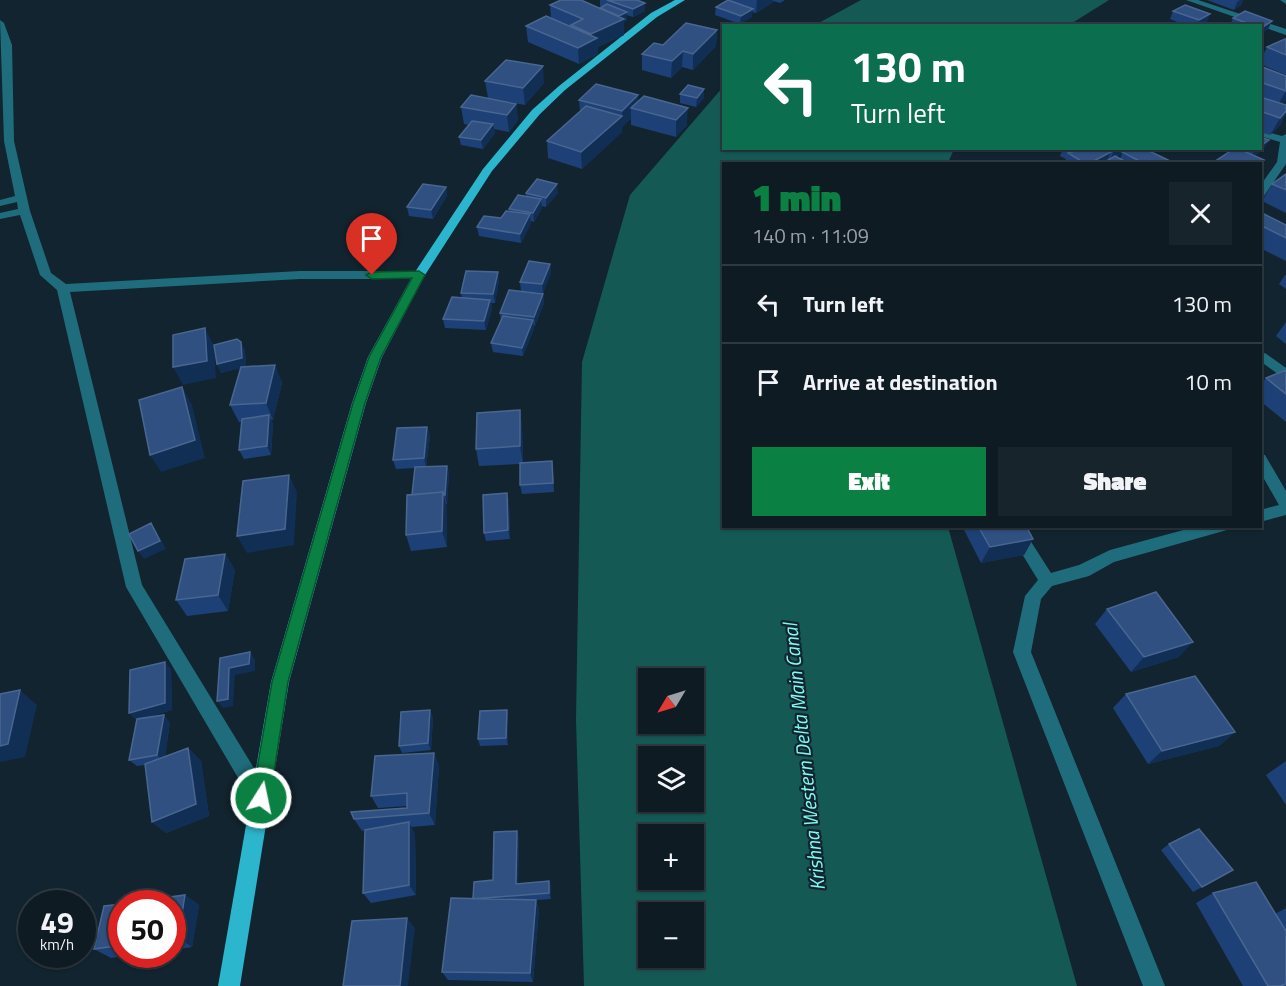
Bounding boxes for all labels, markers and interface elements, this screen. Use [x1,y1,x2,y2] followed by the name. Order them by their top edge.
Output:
[851,34,966,98] text: 130 m
[752,48,830,126] icon: left
[851,92,945,133] text: Turn left
[752,170,841,225] text: 1 min
[1169,182,1232,245] button: close
[346,213,397,275] pin
[752,220,869,251] text: 140 m · 11:09
[355,222,388,255] icon: arrive
[803,287,884,321] text: Turn left
[1172,287,1232,321] text: 130 m
[752,288,785,321] icon: left
[803,365,998,399] text: Arrive at destination
[1184,365,1232,399] text: 10 m
[752,366,785,399] icon: arrive
[752,447,986,516] button: Exit
[998,447,1232,516] button: Share
[774,619,833,892] water label: Krishna Western Delta Main Canal
[638,668,704,734] north arrow
[638,668,704,968] map controls
[638,746,704,812] button: layers
[229,766,293,830] position arrow
[638,824,704,890] button: +
[108,890,186,968] speed limit sign: 50
[40,899,74,945] text: 49
[638,902,704,968] button: −
[40,933,74,956] text: km/h

